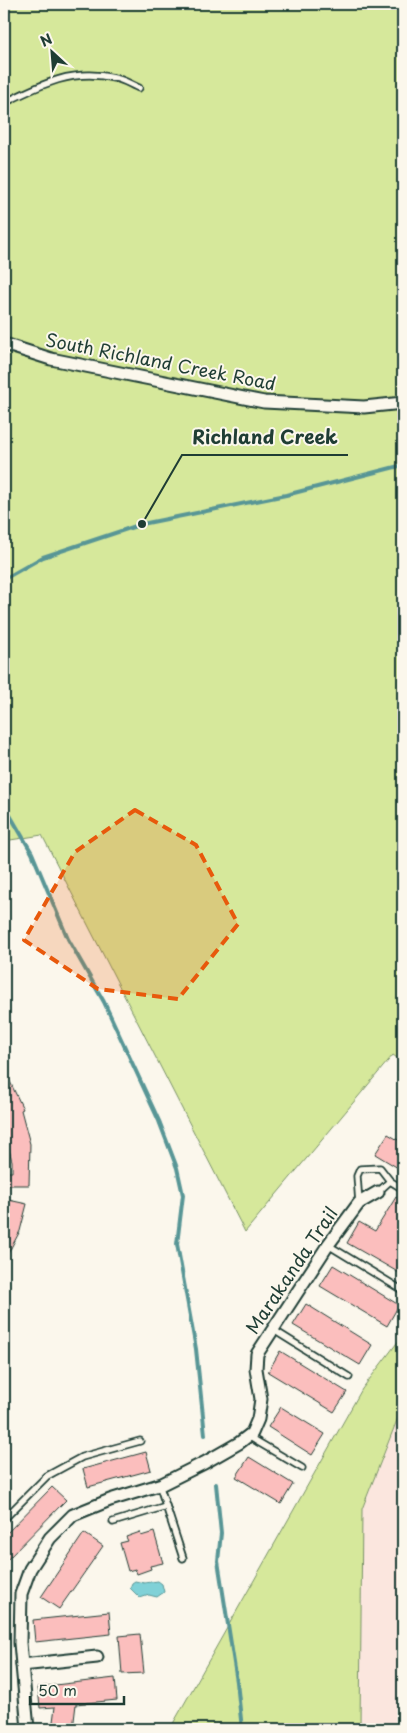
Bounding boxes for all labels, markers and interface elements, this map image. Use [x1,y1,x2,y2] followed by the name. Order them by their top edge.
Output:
[28,28,78,78] north arrow
[36,28,56,52] text: N
[44,325,278,397] street label: South Richland Creek Road
[182,421,348,455] callout: Richland Creek
[192,422,338,450] text: Richland Creek
[238,1201,344,1339] street label: Marakanda Trail
[30,1673,124,1705] scale bar
[38,1678,77,1701] text: 50 m

